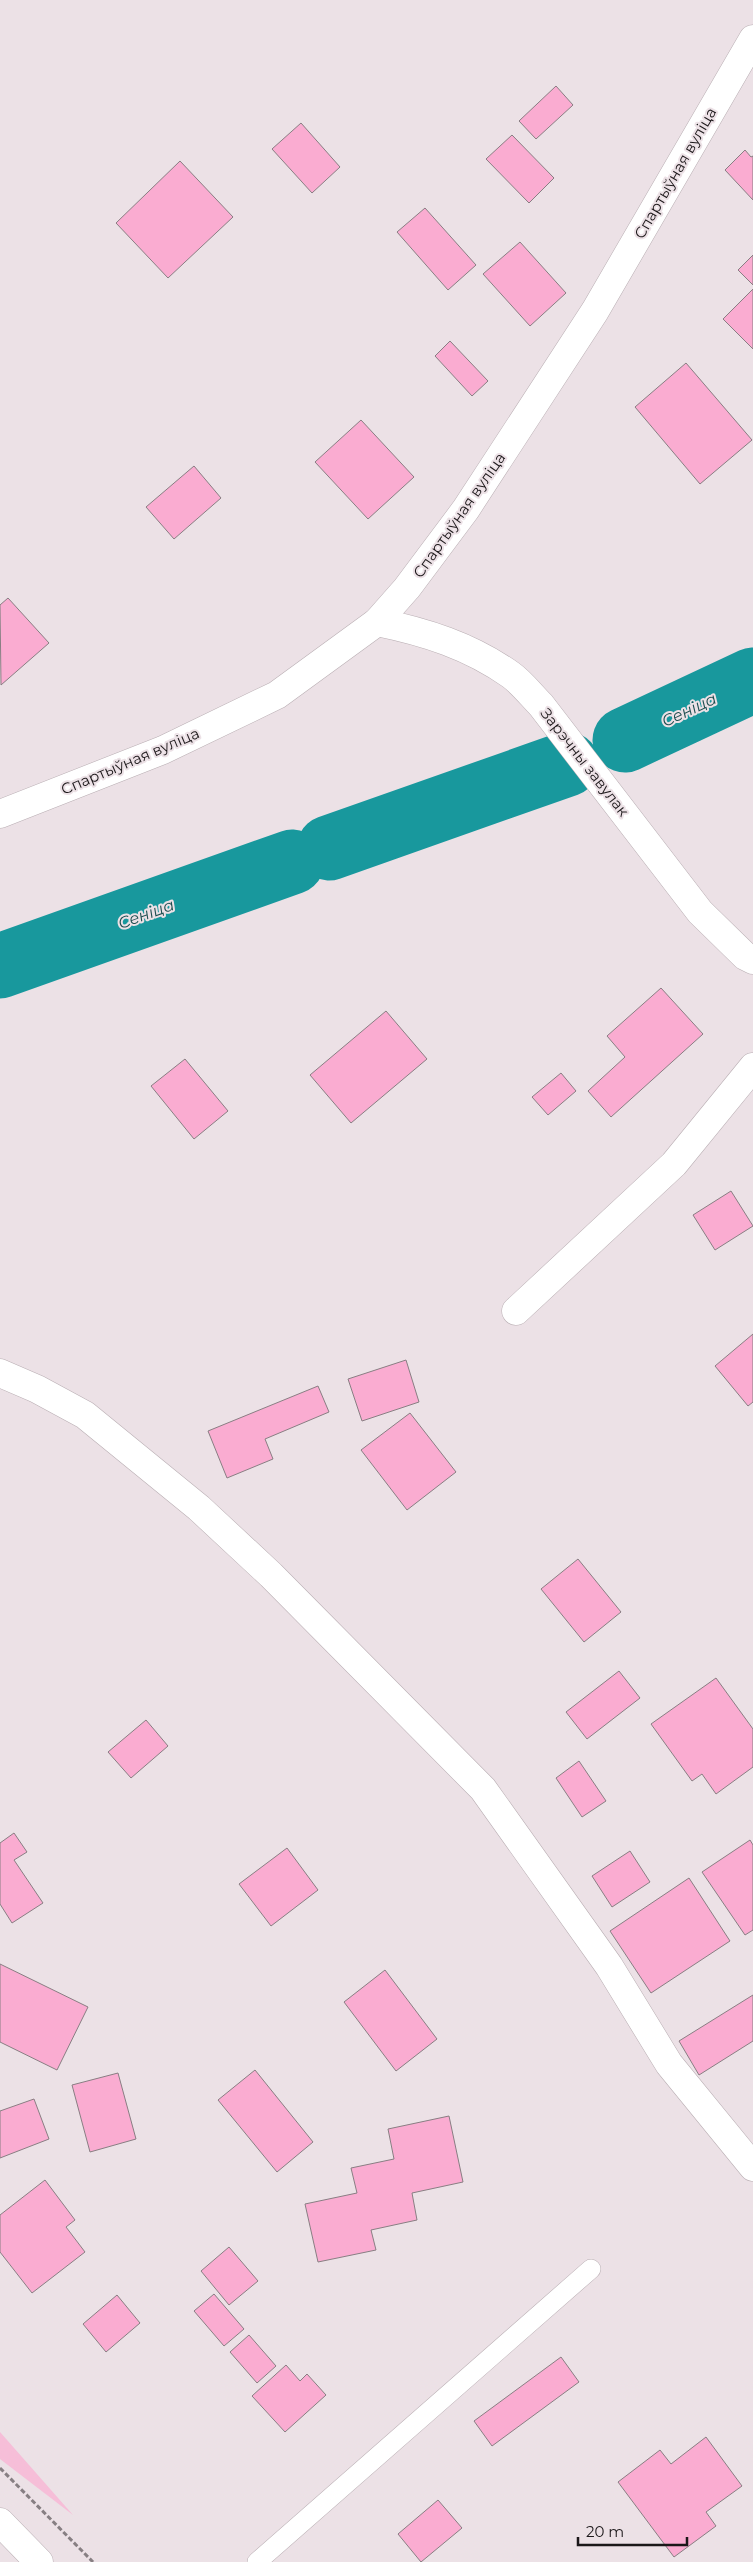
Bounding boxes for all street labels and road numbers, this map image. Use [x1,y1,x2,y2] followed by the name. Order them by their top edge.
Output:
[630,104,720,242] street label: Спартыўная вуліца
[409,449,509,581] street label: Спартыўная вуліца
[537,704,633,820] street label: Зарэчны завулак
[58,723,202,799] street label: Спартыўная вуліца

